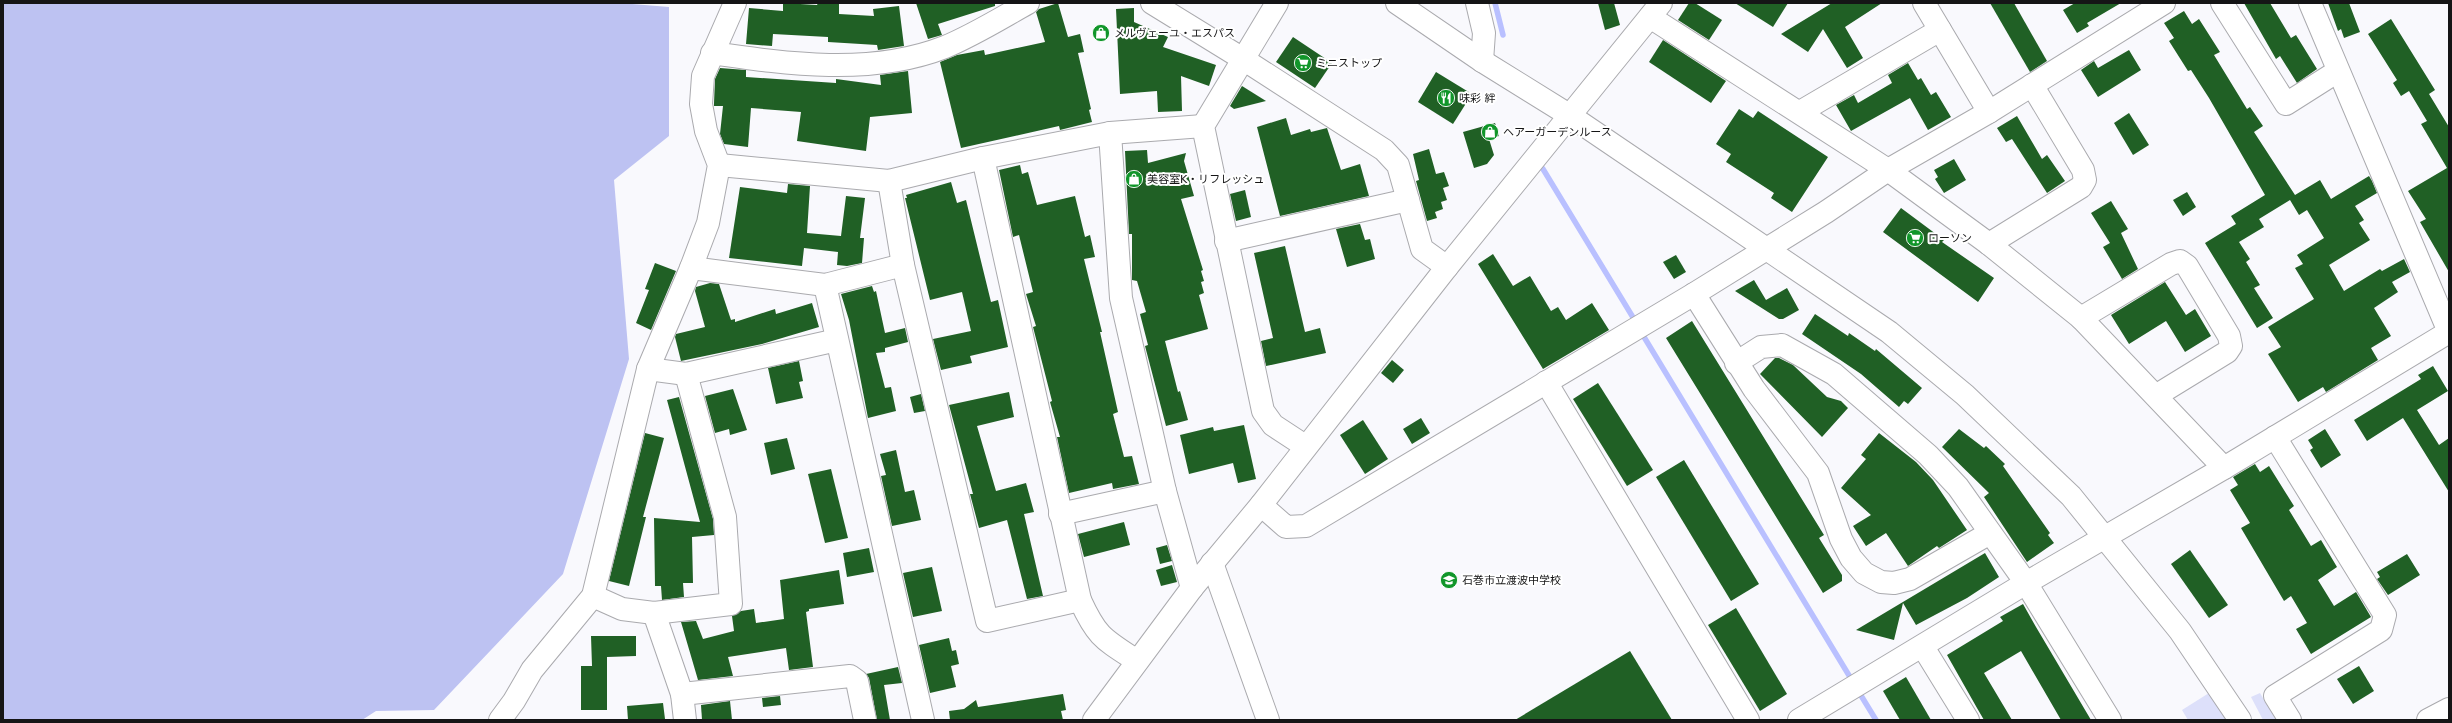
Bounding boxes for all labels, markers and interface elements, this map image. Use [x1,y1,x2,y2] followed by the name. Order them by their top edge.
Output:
[1091,23,1111,43] shop icon: メルヴェーユ・エスパス
[1114,27,1235,40] place label: メルヴェーユ・エスパス
[1293,53,1313,73] supermarket icon: ミニストップ
[1316,57,1382,70] place label: ミニストップ
[1436,88,1456,108] restaurant icon: 味彩 絆
[1459,92,1496,105] place label: 味彩 絆
[1480,122,1500,142] shop icon: ヘアーガーデンルース
[1503,126,1612,139] place label: ヘアーガーデンルース
[1124,169,1144,189] shop icon: 美容室K・リフレッシュ
[1147,173,1264,186] place label: 美容室K・リフレッシュ
[1905,228,1925,248] supermarket icon: ローソン
[1928,232,1972,245] place label: ローソン
[1439,570,1459,590] school or university icon: 石巻市立渡波中学校
[1462,574,1561,587] place label: 石巻市立渡波中学校

